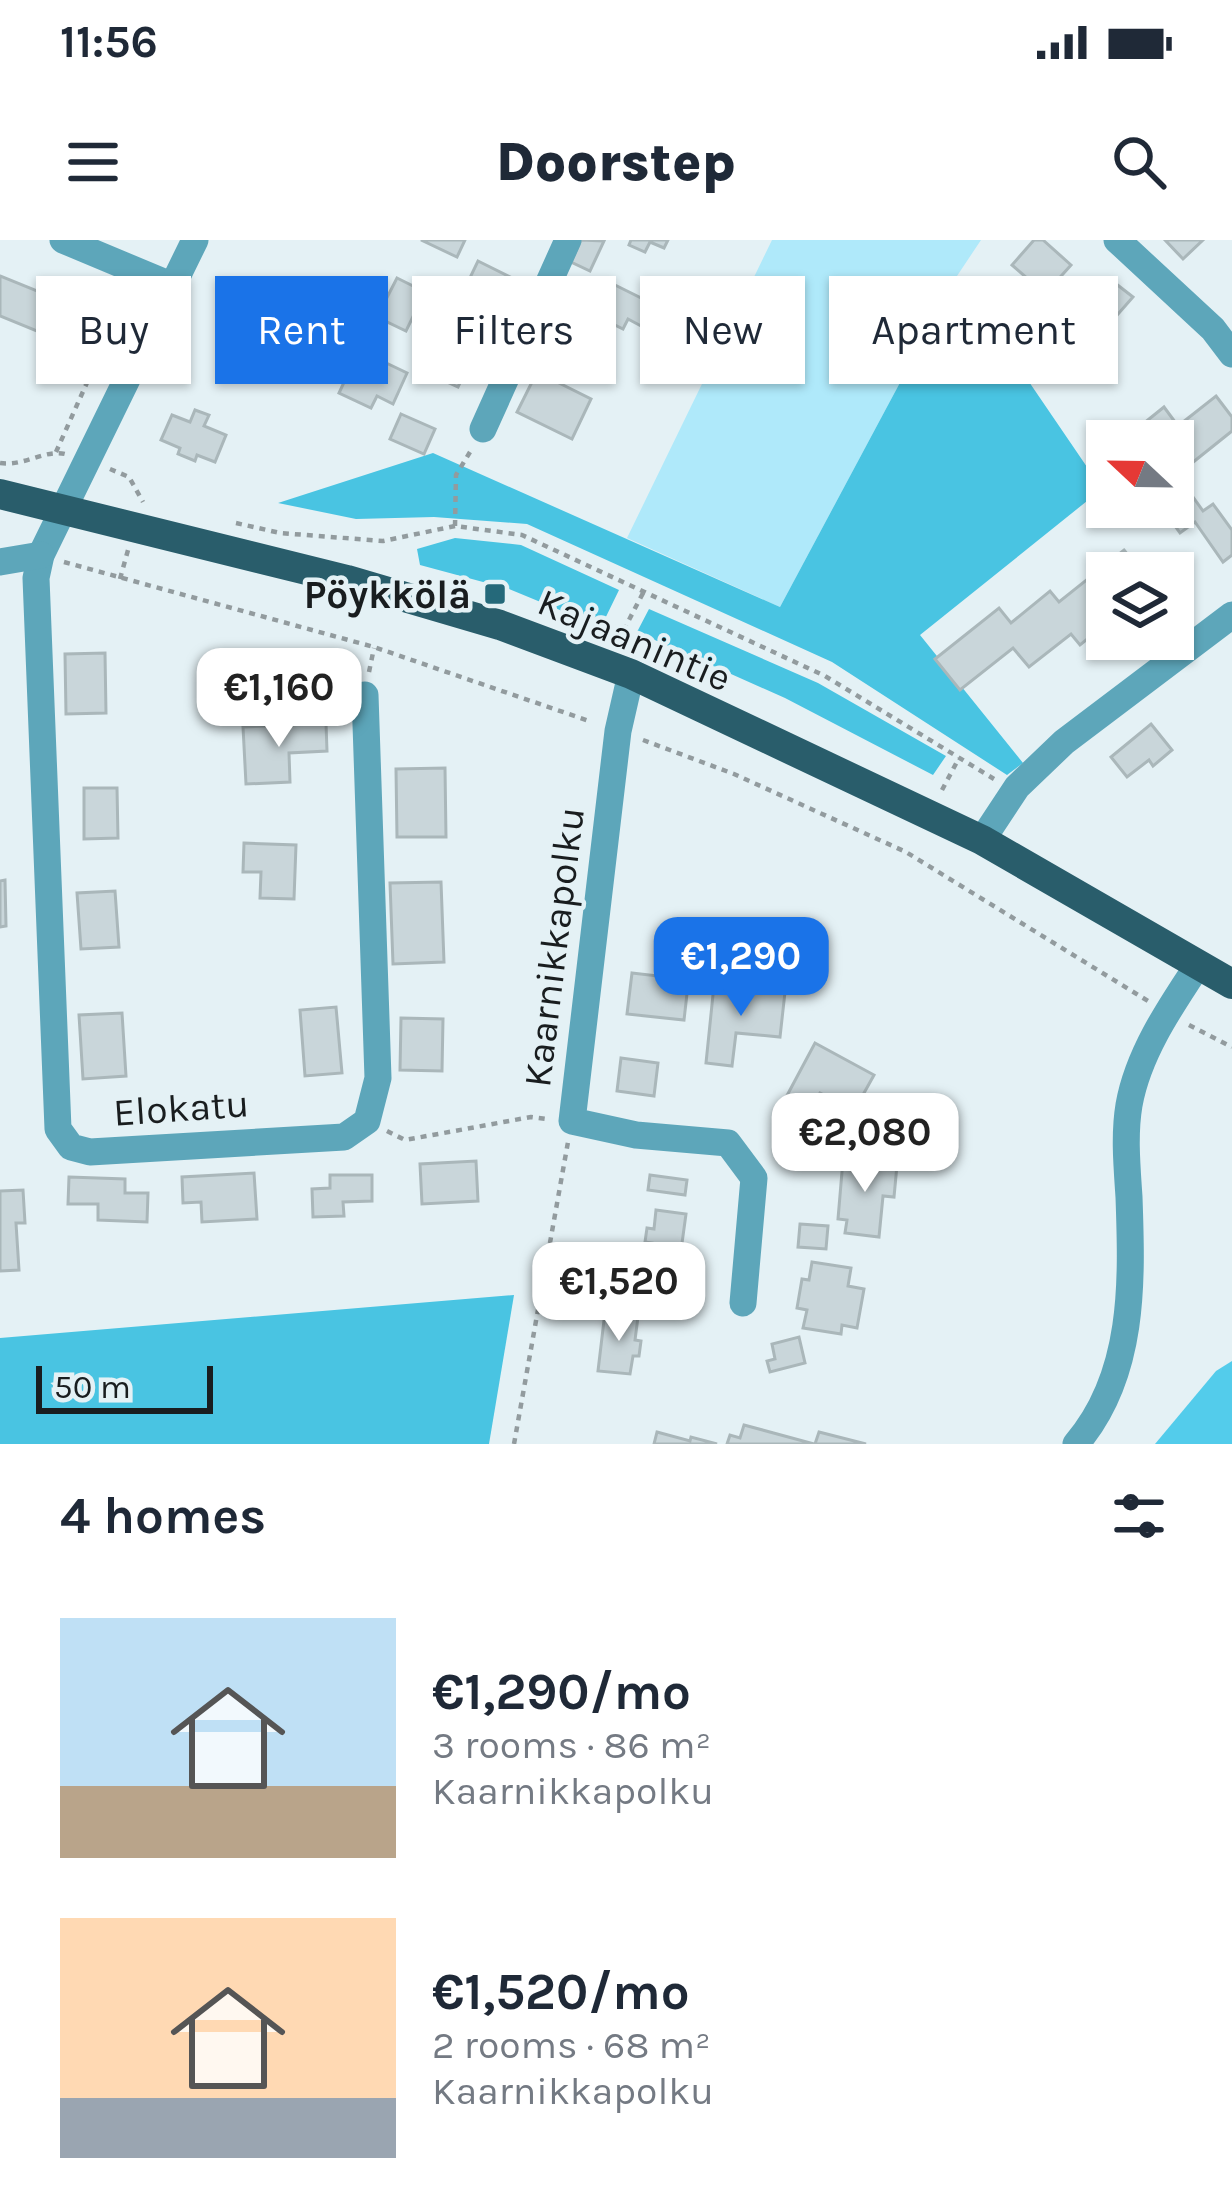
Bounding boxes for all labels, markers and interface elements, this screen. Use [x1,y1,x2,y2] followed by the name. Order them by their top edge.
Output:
[60,16,158,68] text: 11:56
[60,129,126,195] icon: menu
[1106,129,1172,195] icon: search
[496,130,736,194] text: Doorstep
[36,276,191,384] chip: Buy
[215,276,388,384] chip: Rent
[412,276,616,384] chip: Filters
[640,276,805,384] chip: New
[829,276,1118,384] chip: Apartment
[1086,420,1194,528] north arrow
[1086,420,1194,660] map controls
[1086,552,1194,660] button: layers
[304,572,471,618] place label: Pöykkölä
[531,579,738,701] street label: Kajaanintie
[482,581,508,607] marker: Pöykkölä
[181,648,377,750] pin: €1,160
[224,664,334,710] text: €1,160
[514,804,594,1090] street label: Kaarnikkapolku
[643,917,839,1019] pin: €1,290
[681,933,801,979] text: €1,290
[112,1080,250,1136] street label: Elokatu
[767,1093,963,1195] pin: €2,080
[799,1109,931,1155] text: €2,080
[521,1242,717,1344] pin: €1,520
[559,1258,679,1304] text: €1,520
[36,1360,213,1413] scale bar
[54,1368,131,1406] text: 50 m
[1106,1483,1172,1549] icon: filters
[60,1486,266,1546] text: 4 homes
[432,1662,691,1722] text: €1,290/mo
[156,1666,300,1810] icon: home
[432,1722,711,1768] text: 3 rooms · 86 m²
[432,1768,714,1814] text: Kaarnikkapolku
[432,1962,690,2022] text: €1,520/mo
[156,1966,300,2110] icon: home
[432,2022,711,2068] text: 2 rooms · 68 m²
[432,2068,714,2114] text: Kaarnikkapolku

